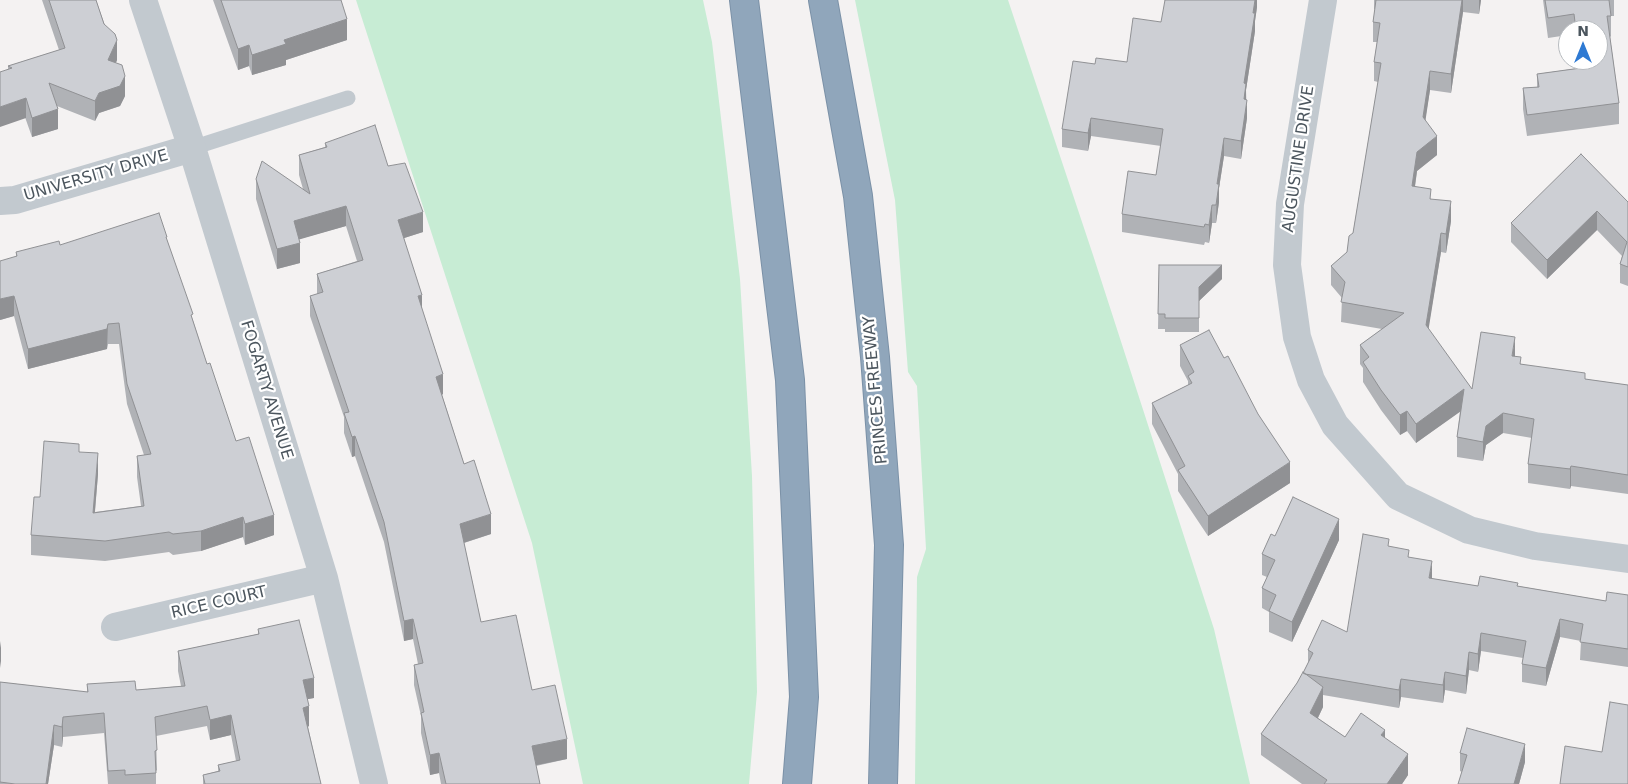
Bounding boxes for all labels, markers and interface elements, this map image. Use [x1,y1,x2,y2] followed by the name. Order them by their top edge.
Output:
[1558,20,1608,70] north arrow
[1577,23,1589,39] text: N
[1279,84,1319,234] street label: AUGUSTINE DRIVE
[22,146,170,206] street label: UNIVERSITY DRIVE
[860,315,892,465] street label: PRINCES FREEWAY
[236,318,296,462] street label: FOGARTY AVENUE
[169,583,269,623] street label: RICE COURT

